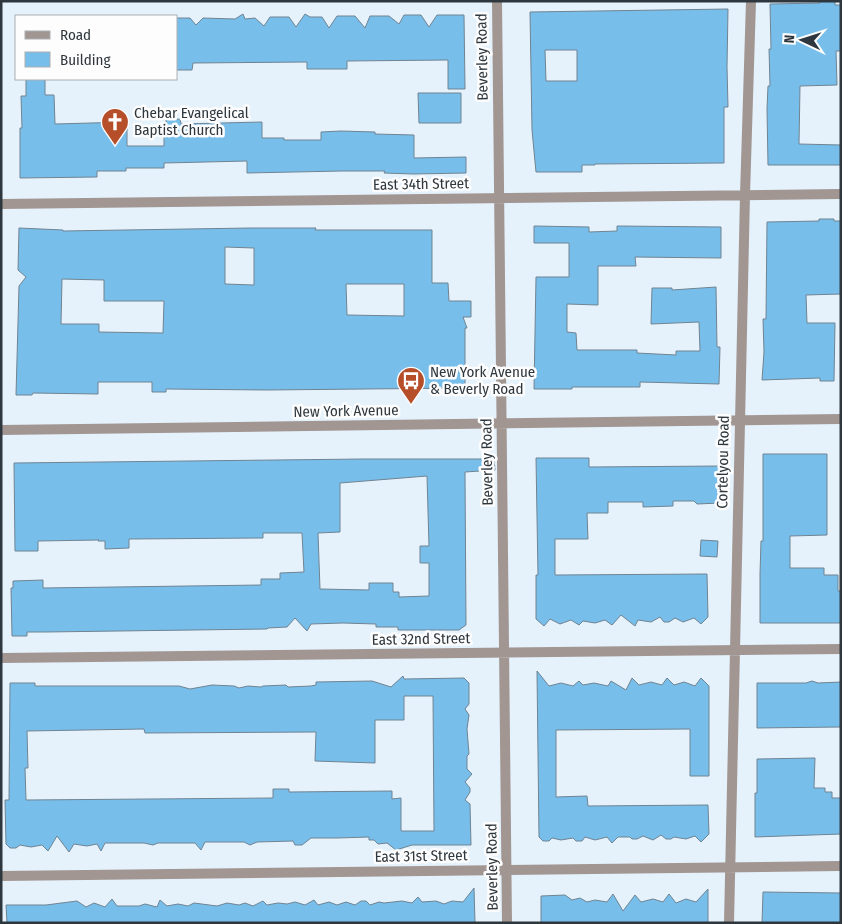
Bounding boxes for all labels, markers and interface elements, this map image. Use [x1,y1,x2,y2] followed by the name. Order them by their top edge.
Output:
[472,13,492,101] street label: Beverley Road
[15,15,178,80] legend
[777,15,827,65] north arrow
[60,26,91,44] text: Road
[781,34,798,44] text: N
[60,51,111,69] text: Building
[134,104,249,139] place label: Chebar Evangelical Baptist Church
[100,107,130,146] church icon: Chebar Evangelical Baptist Church
[373,174,469,194] street label: East 34th Street
[430,363,535,398] place label: New York Avenue & Beverly Road
[396,366,426,405] bus stop icon: New York Avenue & Beverly Road
[293,401,399,421] street label: New York Avenue
[713,415,733,509] street label: Cortelyou Road
[477,418,497,506] street label: Beverley Road
[372,629,471,649] street label: East 32nd Street
[482,823,502,911] street label: Beverley Road
[374,846,468,866] street label: East 31st Street

